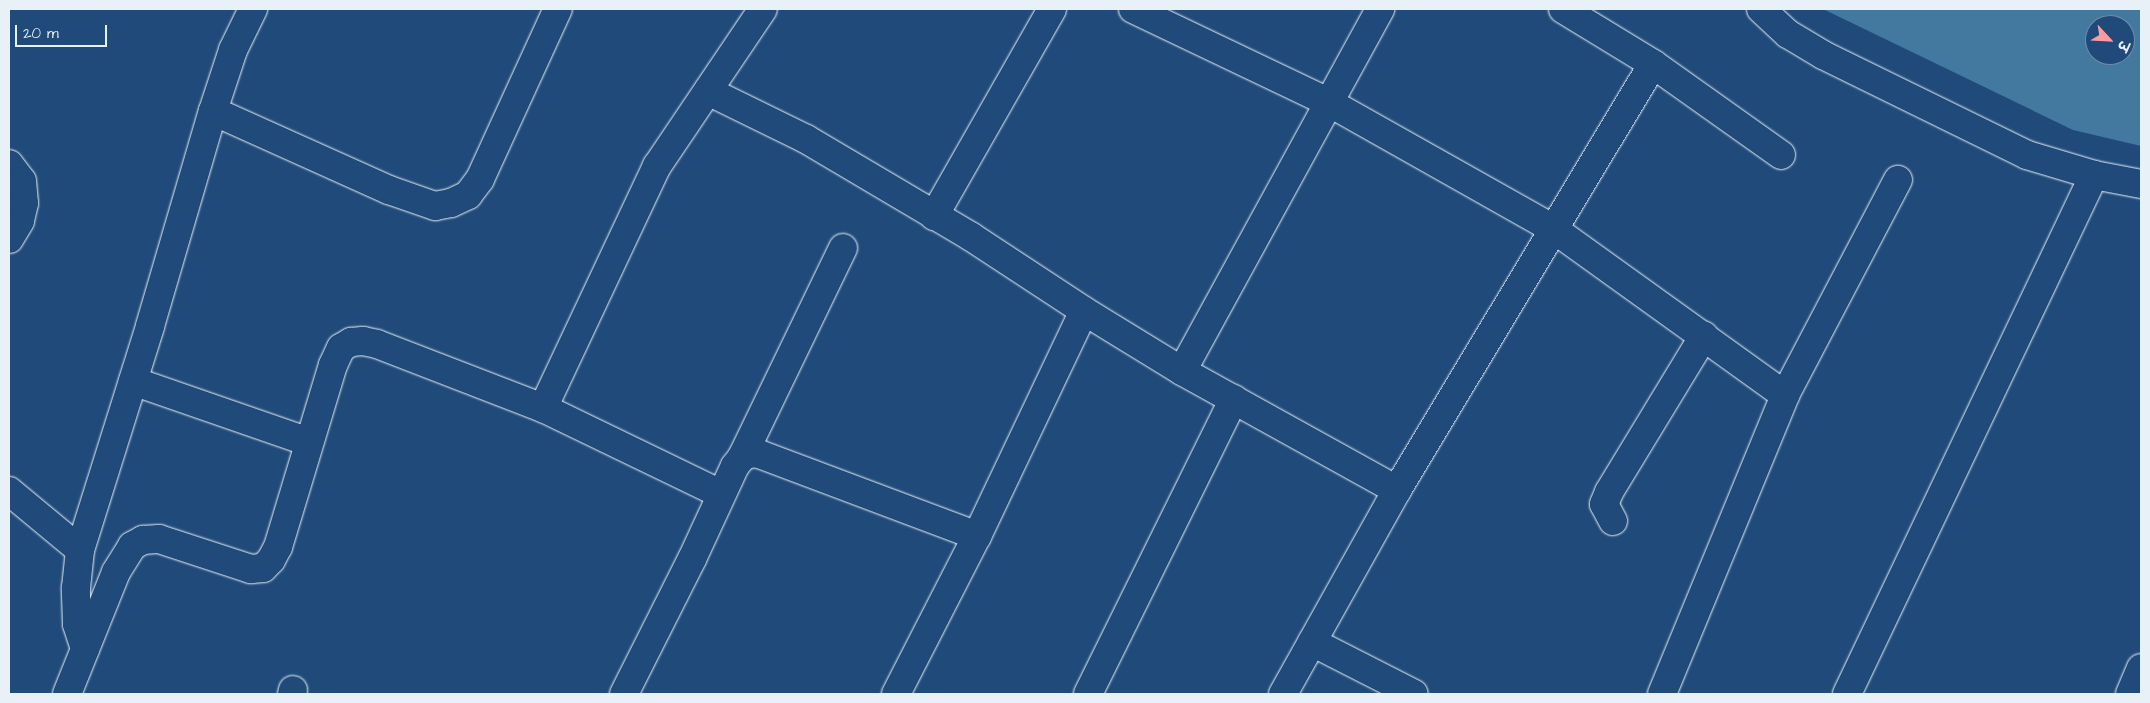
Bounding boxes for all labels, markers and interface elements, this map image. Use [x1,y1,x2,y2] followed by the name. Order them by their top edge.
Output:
[18,15,110,47] scale bar
[2085,15,2135,65] north arrow
[23,23,59,44] text: 20 m
[2112,37,2134,54] text: उ

